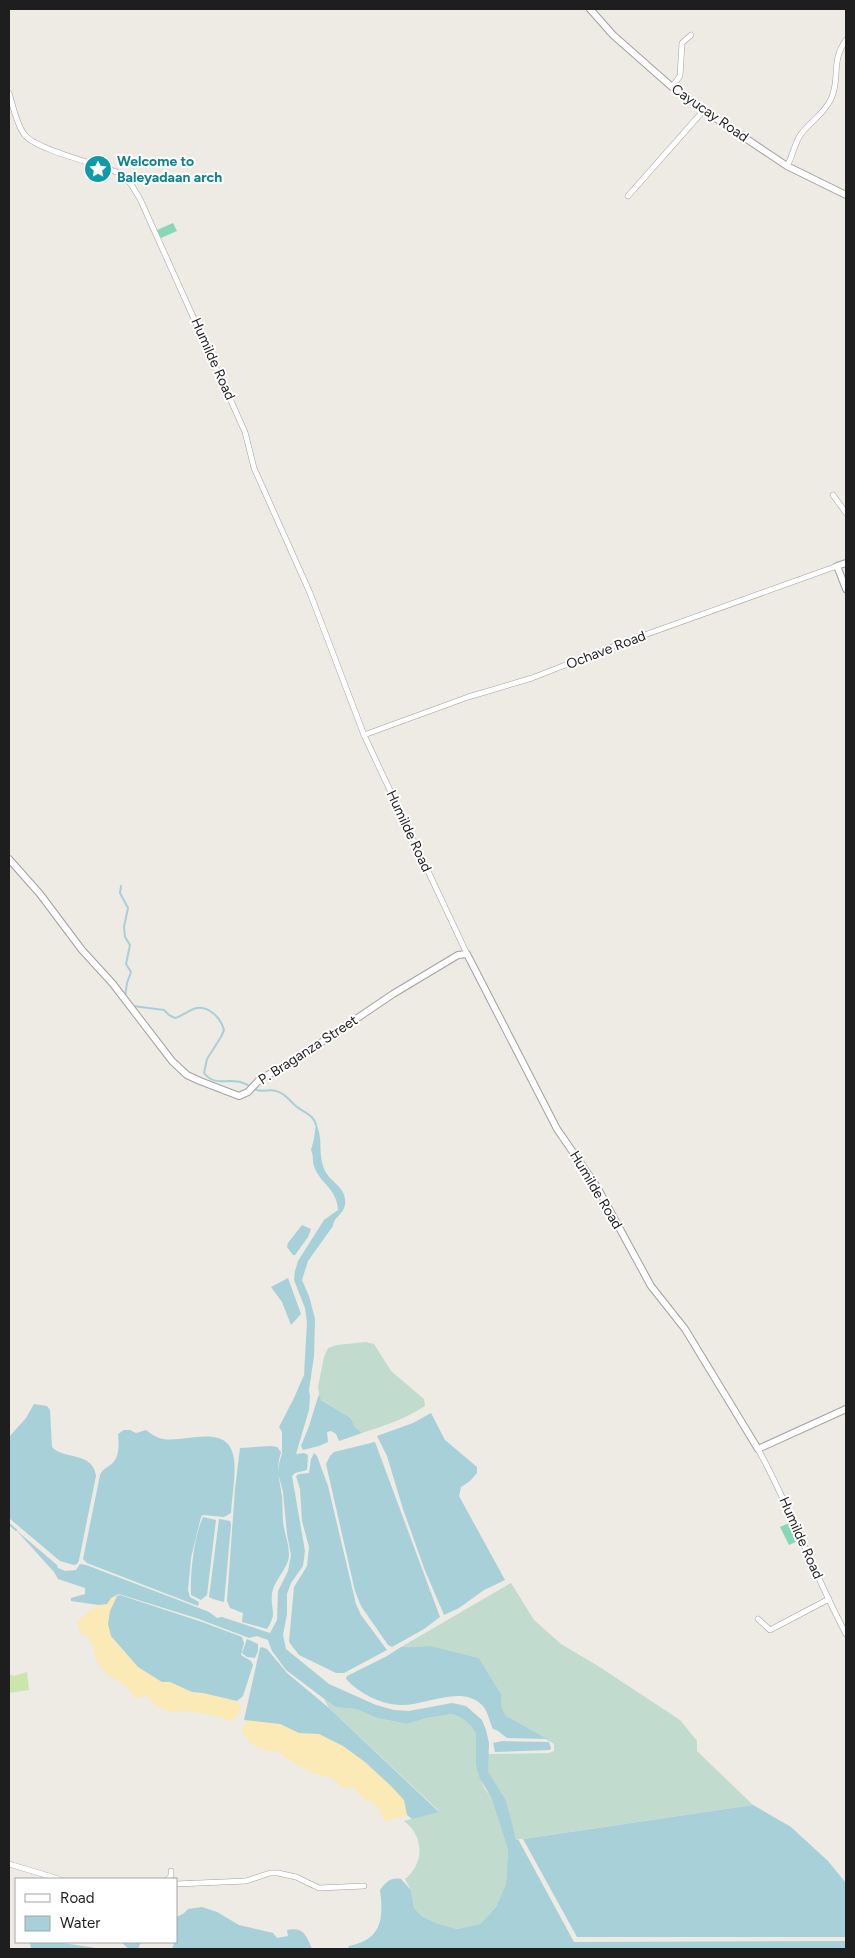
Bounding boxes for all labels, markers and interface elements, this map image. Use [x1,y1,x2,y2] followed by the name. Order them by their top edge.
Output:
[668,80,752,146] street label: Cayucay Road
[117,153,222,186] place label: Welcome to Baleyadaan arch
[83,154,113,184] place icon: Welcome to Baleyadaan arch
[187,315,239,403] street label: Humilde Road
[564,627,648,673] street label: Ochave Road
[383,787,435,875] street label: Humilde Road
[255,1012,361,1088] street label: P. Braganza Street
[566,1148,626,1232] street label: Humilde Road
[775,1494,827,1582] street label: Humilde Road
[15,1878,178,1943] legend
[60,1889,95,1907] text: Road
[60,1914,100,1932] text: Water

